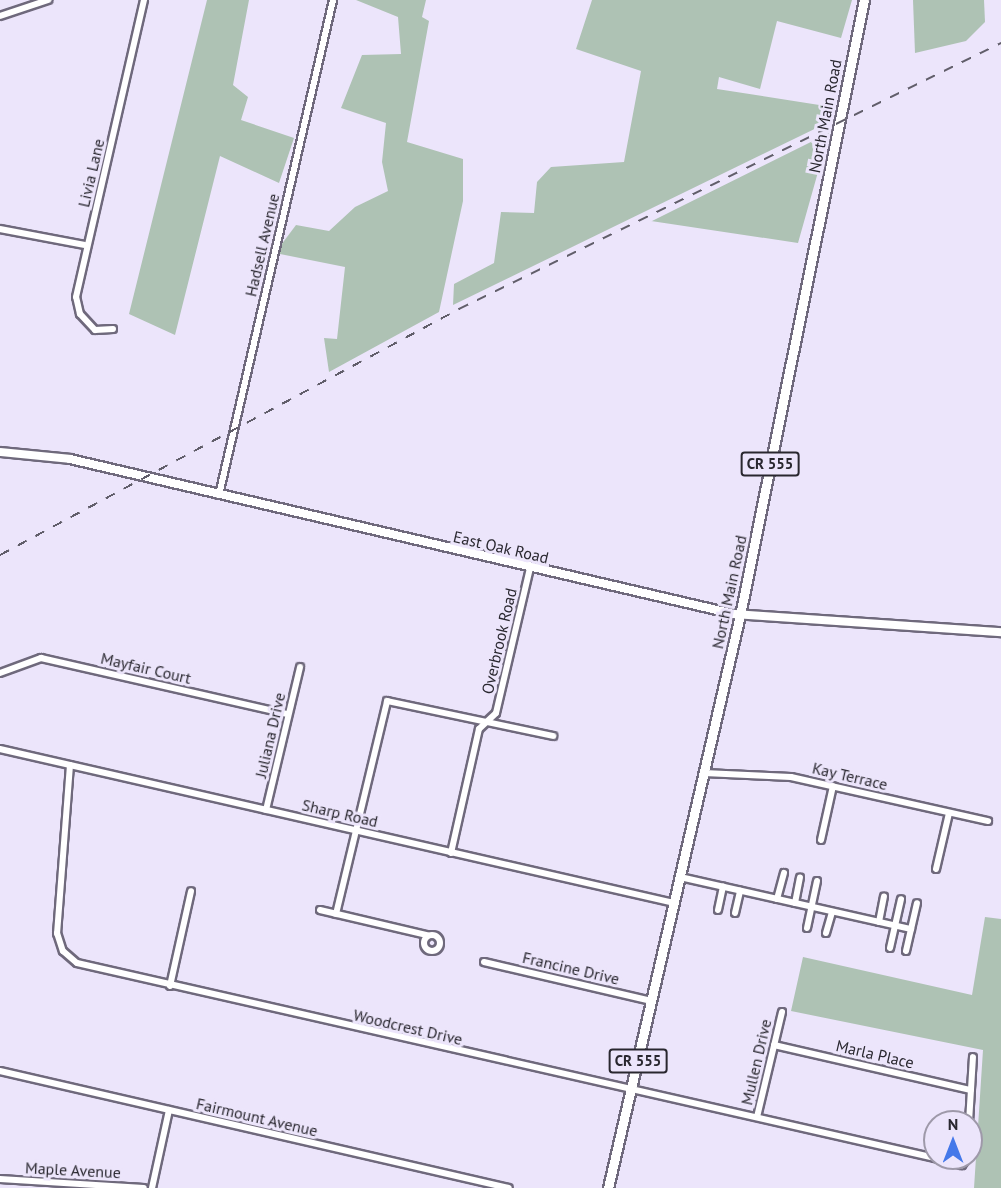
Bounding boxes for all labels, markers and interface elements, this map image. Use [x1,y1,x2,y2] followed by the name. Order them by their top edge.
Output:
[805,57,845,175] street label: North Main Road
[74,137,108,209] street label: Livia Lane
[241,191,283,299] street label: Hadsell Avenue
[740,452,800,476] road number: CR 555
[451,527,551,567] street label: East Oak Road
[708,534,750,650] street label: North Main Road
[477,586,521,696] street label: Overbrook Road
[99,648,193,688] street label: Mayfair Court
[251,690,289,780] street label: Juliana Drive
[810,758,890,794] street label: Kay Terrace
[300,795,380,831] street label: Sharp Road
[521,948,621,988] street label: Francine Drive
[352,1005,464,1049] street label: Woodcrest Drive
[737,1017,775,1107] street label: Mullen Drive
[834,1036,916,1072] street label: Marla Place
[608,1049,668,1073] road number: CR 555
[194,1094,320,1140] street label: Fairmount Avenue
[923,1110,983,1170] north arrow
[948,1114,958,1134] text: N
[24,1158,122,1182] street label: Maple Avenue

